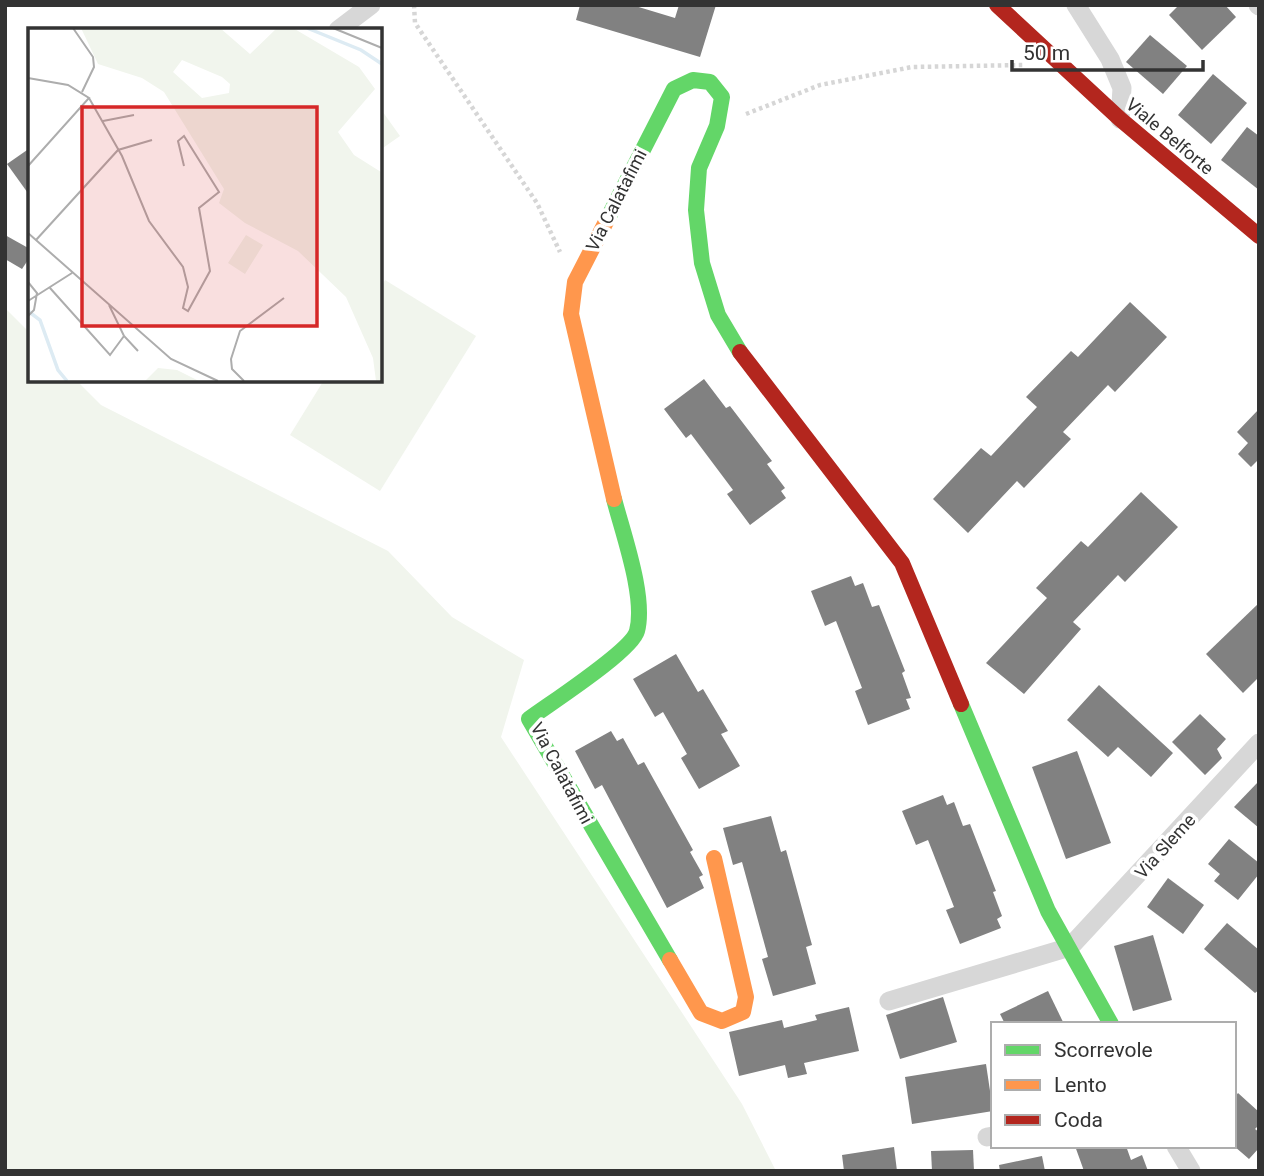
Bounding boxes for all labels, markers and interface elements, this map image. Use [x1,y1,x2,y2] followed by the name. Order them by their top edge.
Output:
[28,28,382,382] inset map
[1012,28,1203,72] scale bar
[1023,41,1070,65] text: 50 m
[1122,93,1218,179] street label: Viale Belforte
[581,146,651,254] street label: Via Calatafimi
[527,719,597,827] street label: Via Calatafimi
[1130,809,1200,883] street label: Via Sleme
[991,1022,1236,1148] legend
[1054,1038,1153,1062] text: Scorrevole
[1054,1073,1107,1097] text: Lento
[1054,1108,1103,1132] text: Coda

